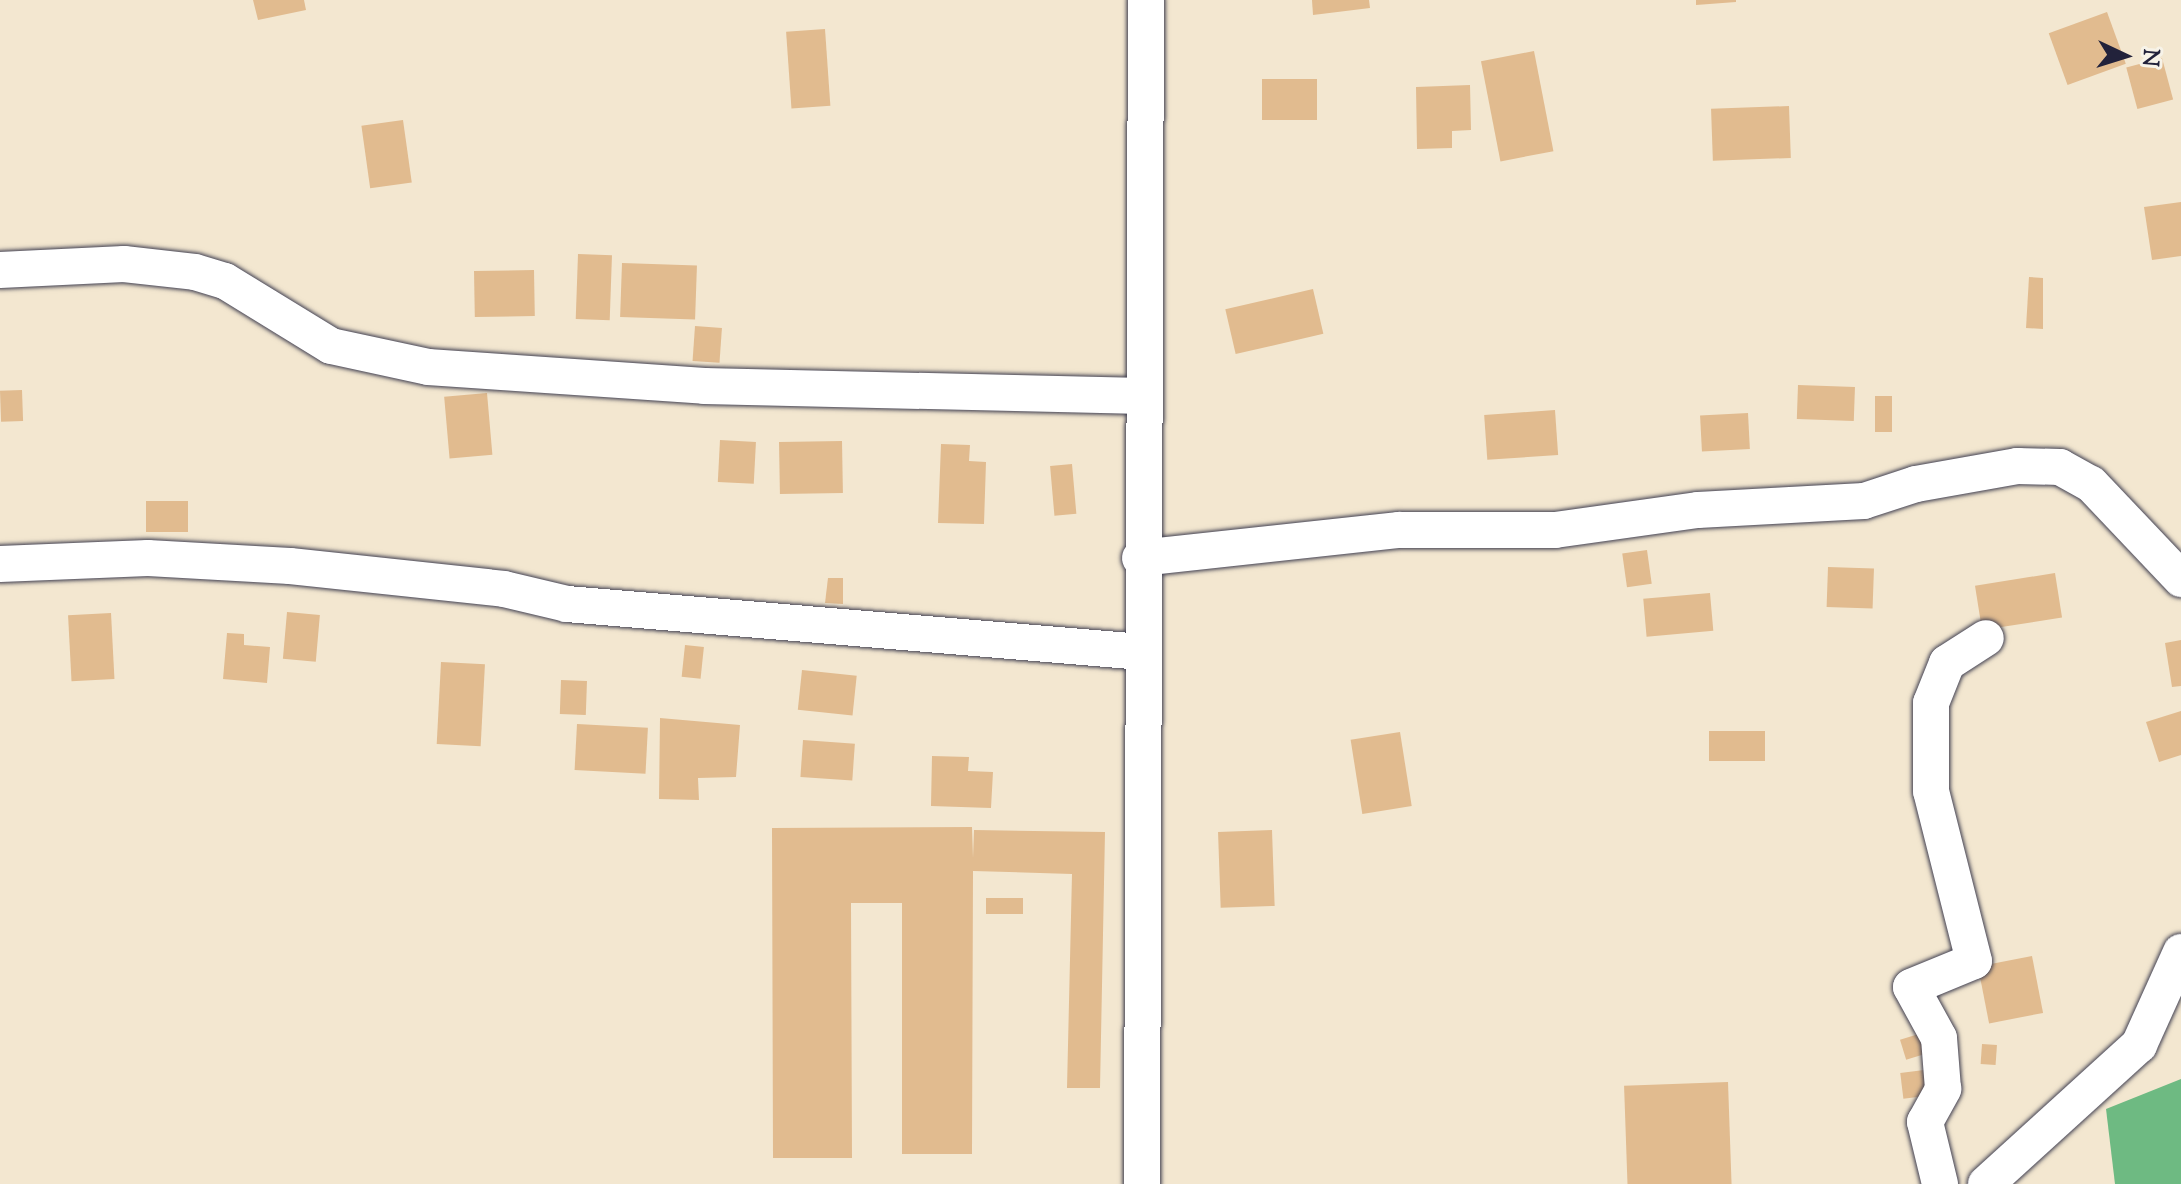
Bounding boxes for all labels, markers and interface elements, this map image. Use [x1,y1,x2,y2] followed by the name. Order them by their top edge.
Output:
[2085,16,2165,96] north arrow
[2132,48,2166,68] text: N

